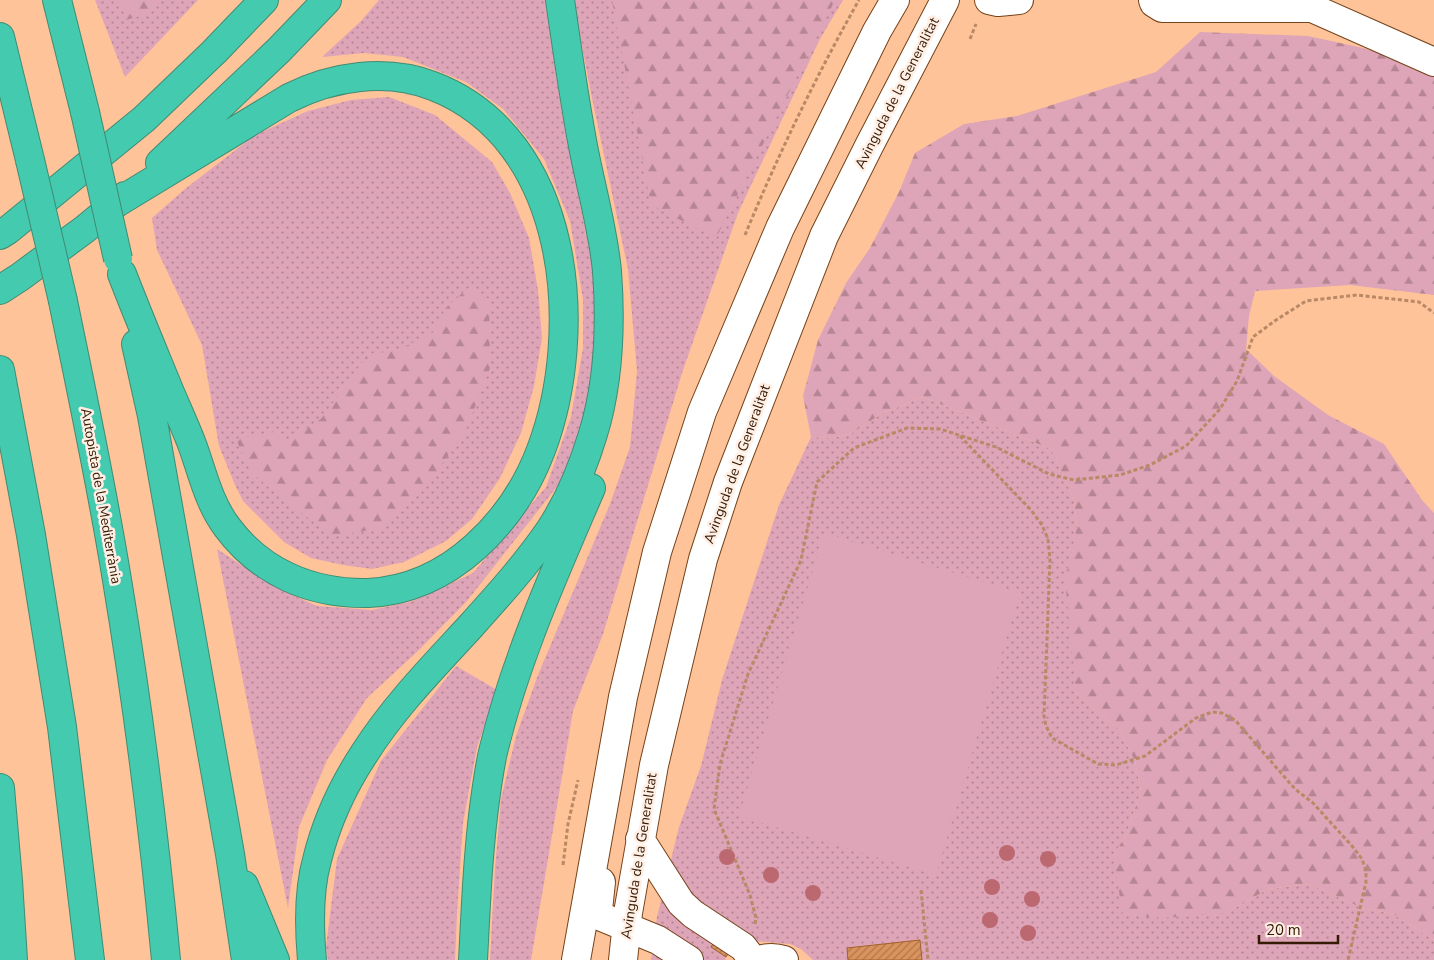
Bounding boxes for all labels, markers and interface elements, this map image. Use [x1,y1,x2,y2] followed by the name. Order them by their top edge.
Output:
[850,14,944,172] street label: Avinguda de la Generalitat
[699,382,775,546] street label: Avinguda de la Generalitat
[76,407,126,585] street label: Autopista de la Mediterrània
[616,772,662,940] street label: Avinguda de la Generalitat
[1259,912,1338,944] scale bar
[1266,920,1301,940] text: 20 m

